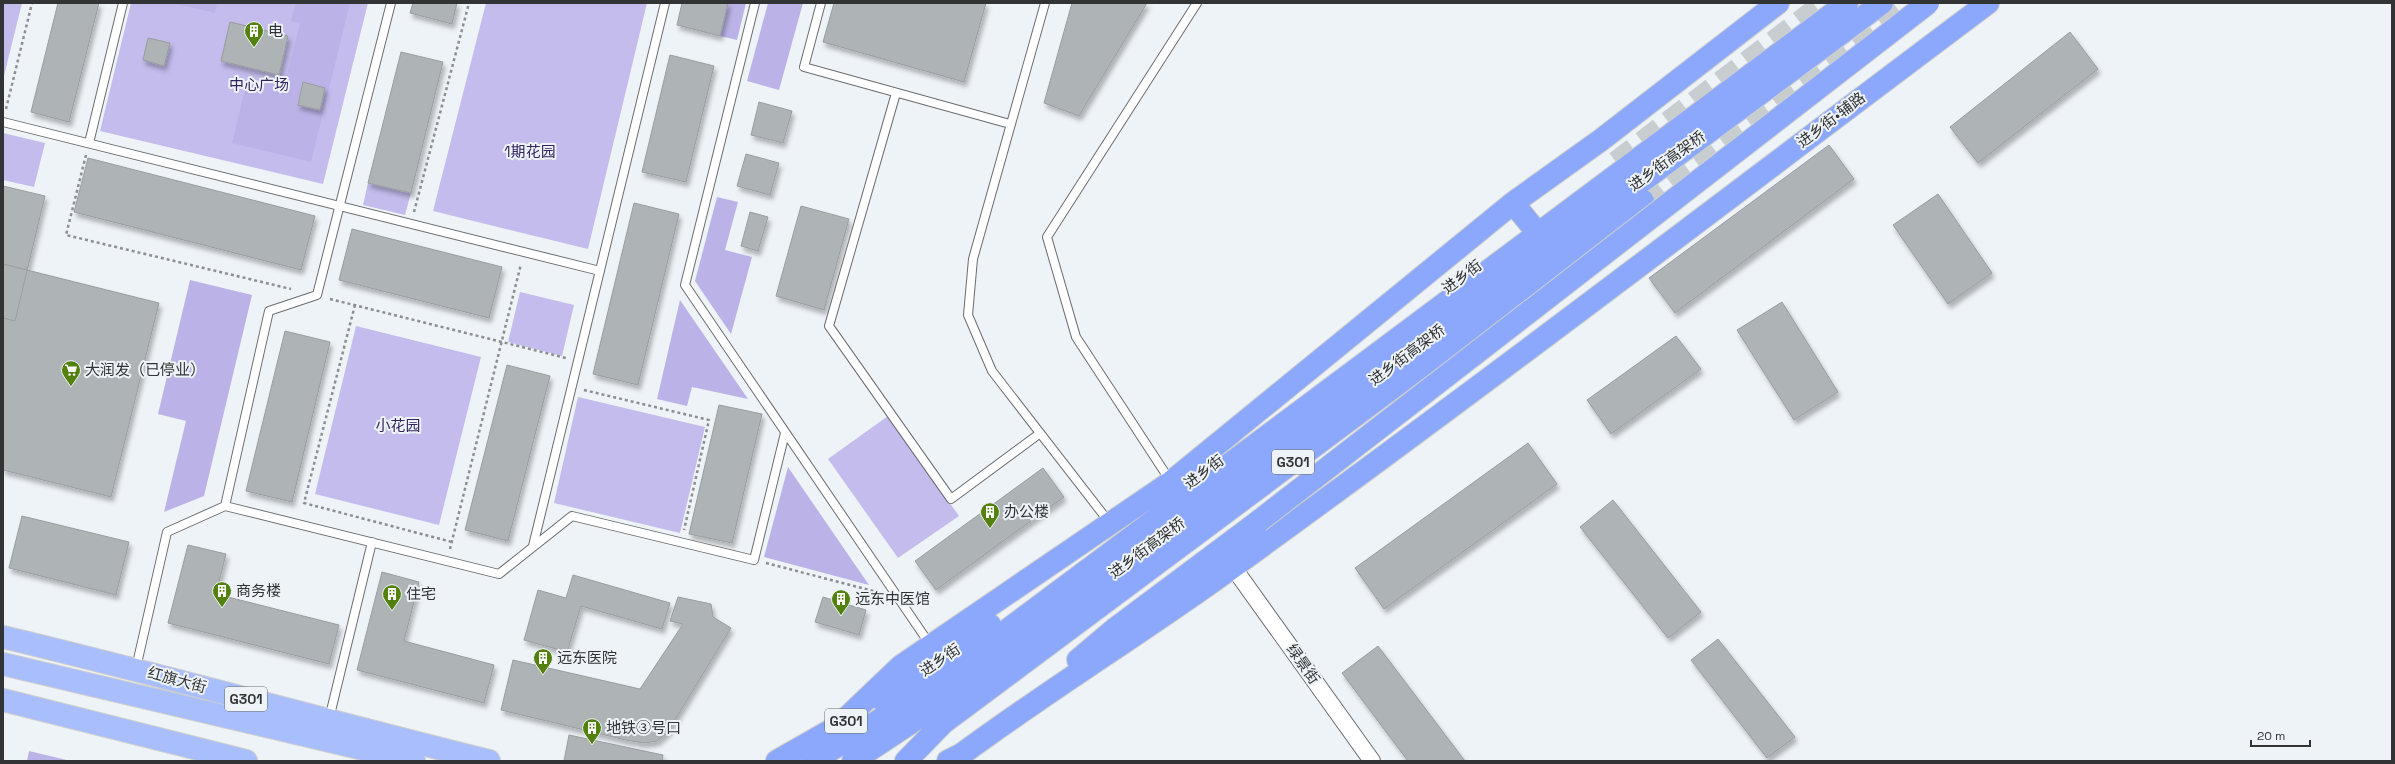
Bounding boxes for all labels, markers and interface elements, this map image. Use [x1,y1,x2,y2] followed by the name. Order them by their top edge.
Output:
[243,20,265,48] building icon: 电
[268,21,283,40] place label: 电
[229,75,289,94] park label: 中心广场
[1793,88,1869,151] street label: 进乡街•辅路
[1625,126,1709,195] street label: 进乡街高架桥
[504,142,556,161] park label: 1期花园
[1438,255,1485,298] street label: 进乡街
[1365,320,1448,389] street label: 进乡街高架桥
[60,359,82,387] supermarket icon: 大润发（已停业）
[85,360,205,379] place label: 大润发（已停业）
[375,416,421,435] park label: 小花园
[1180,450,1227,493] street label: 进乡街
[1272,450,1314,474] road number: G301
[979,501,1001,529] building icon: 办公楼
[1004,502,1049,521] place label: 办公楼
[1105,513,1188,582] street label: 进乡街高架桥
[211,580,233,608] building icon: 商务楼
[236,581,281,600] place label: 商务楼
[381,583,403,611] building icon: 住宅
[406,584,436,603] place label: 住宅
[830,588,852,616] building icon: 远东中医馆
[855,589,930,608] place label: 远东中医馆
[916,639,964,680] street label: 进乡街
[1283,640,1324,688] street label: 绿景街
[532,647,554,675] building icon: 远东医院
[557,648,617,667] place label: 远东医院
[146,663,209,696] street label: 红旗大街
[225,687,267,711] road number: G301
[825,709,867,733] road number: G301
[581,717,603,745] building icon: 地铁③号口
[606,718,681,737] place label: 地铁③号口
[2251,722,2310,748] scale bar
[2257,728,2285,744] text: 20 m

